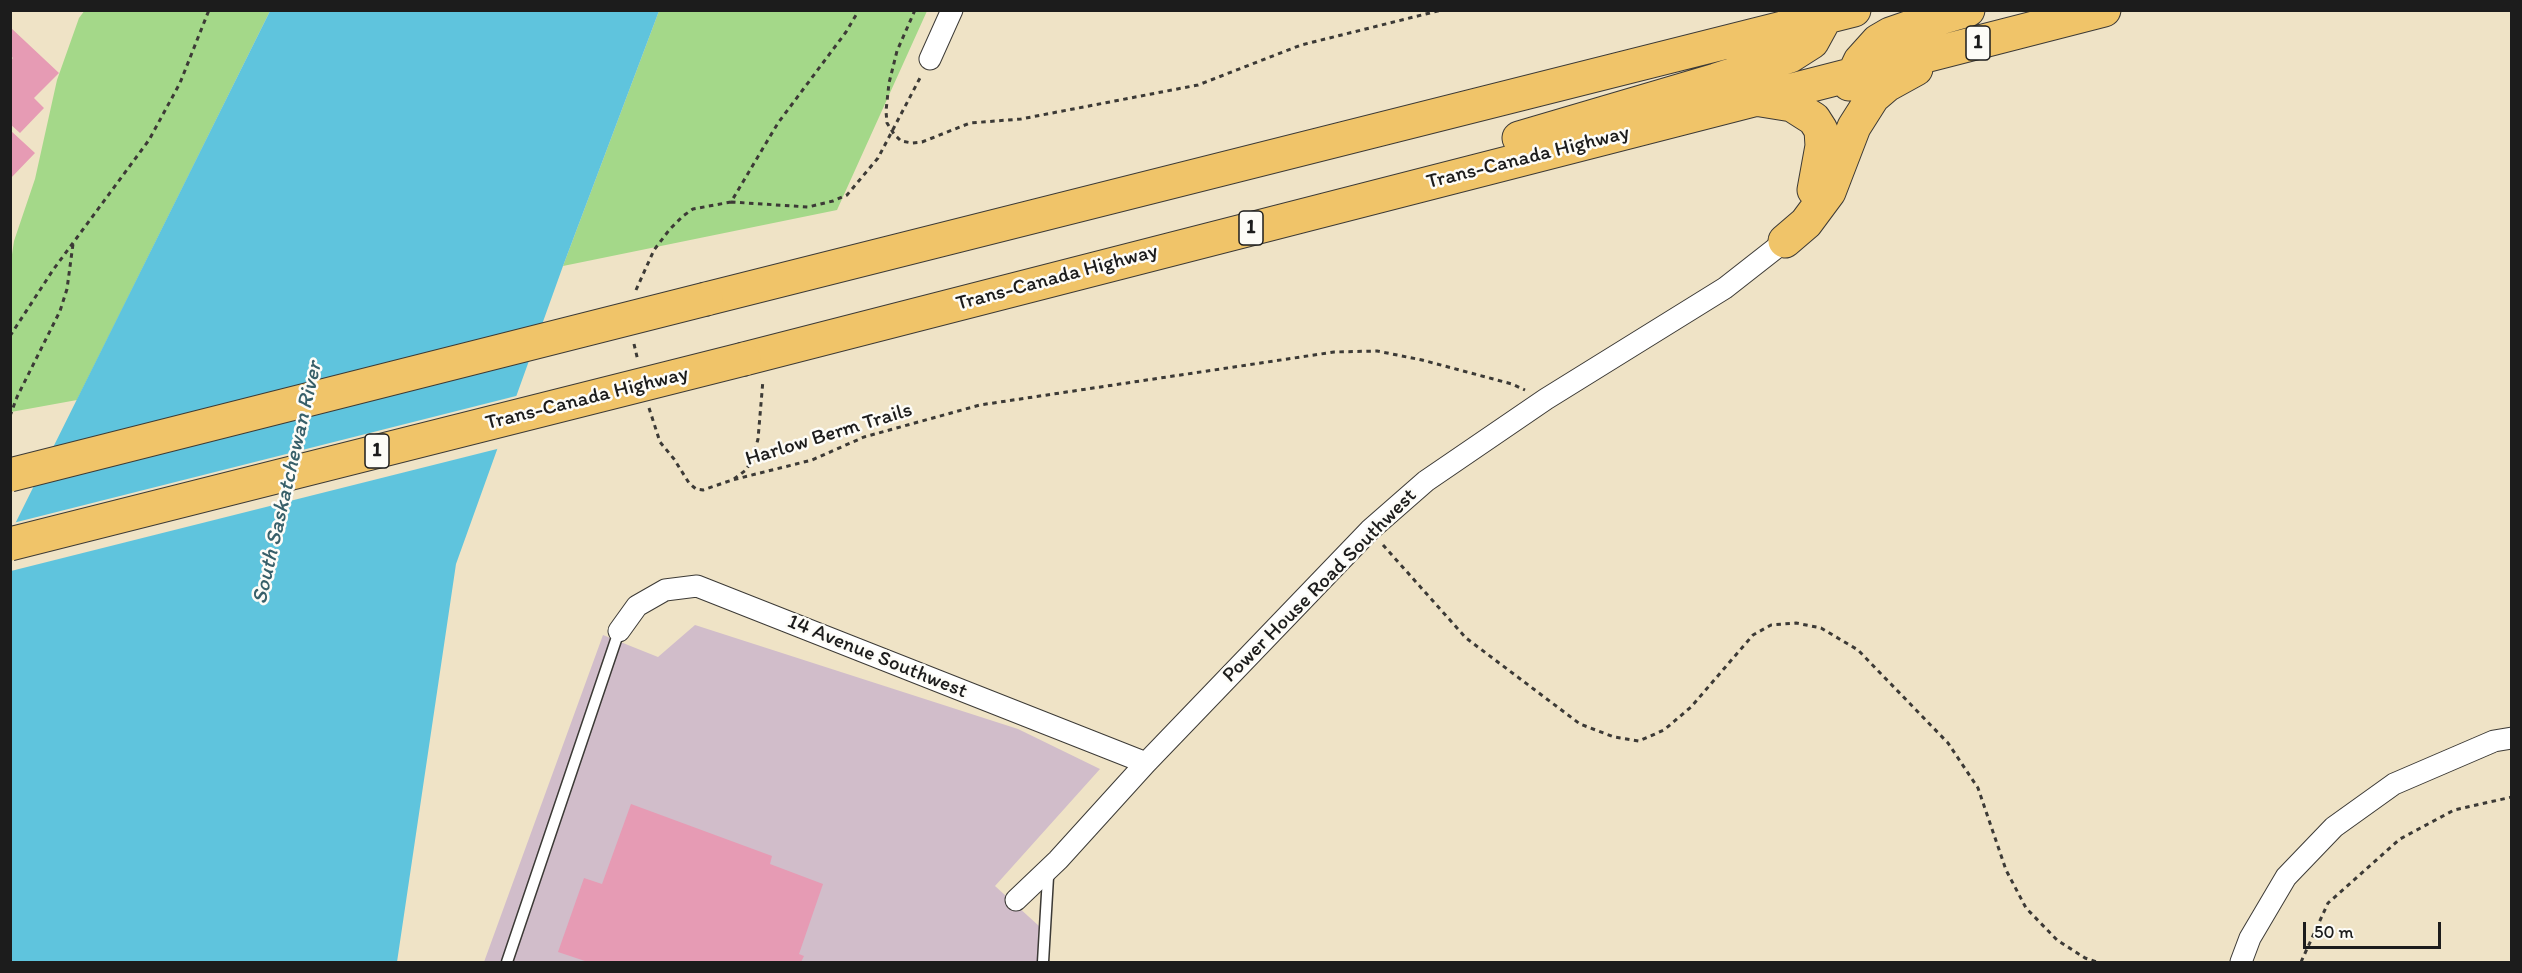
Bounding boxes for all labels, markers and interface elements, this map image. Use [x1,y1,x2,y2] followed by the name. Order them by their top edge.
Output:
[1966,26,1990,60] road number: 1
[1424,121,1632,195] street label: Trans-Canada Highway
[1239,211,1263,245] road number: 1
[953,239,1161,317] street label: Trans-Canada Highway
[247,359,329,607] water label: South Saskatchewan River
[483,362,691,436] street label: Trans-Canada Highway
[742,398,916,472] street label: Harlow Berm Trails
[365,434,389,468] road number: 1
[1218,484,1422,688] street label: Power House Road Southwest
[783,609,971,705] street label: 14 Avenue Southwest
[2306,910,2444,948] scale bar
[2314,921,2354,943] text: 50 m

